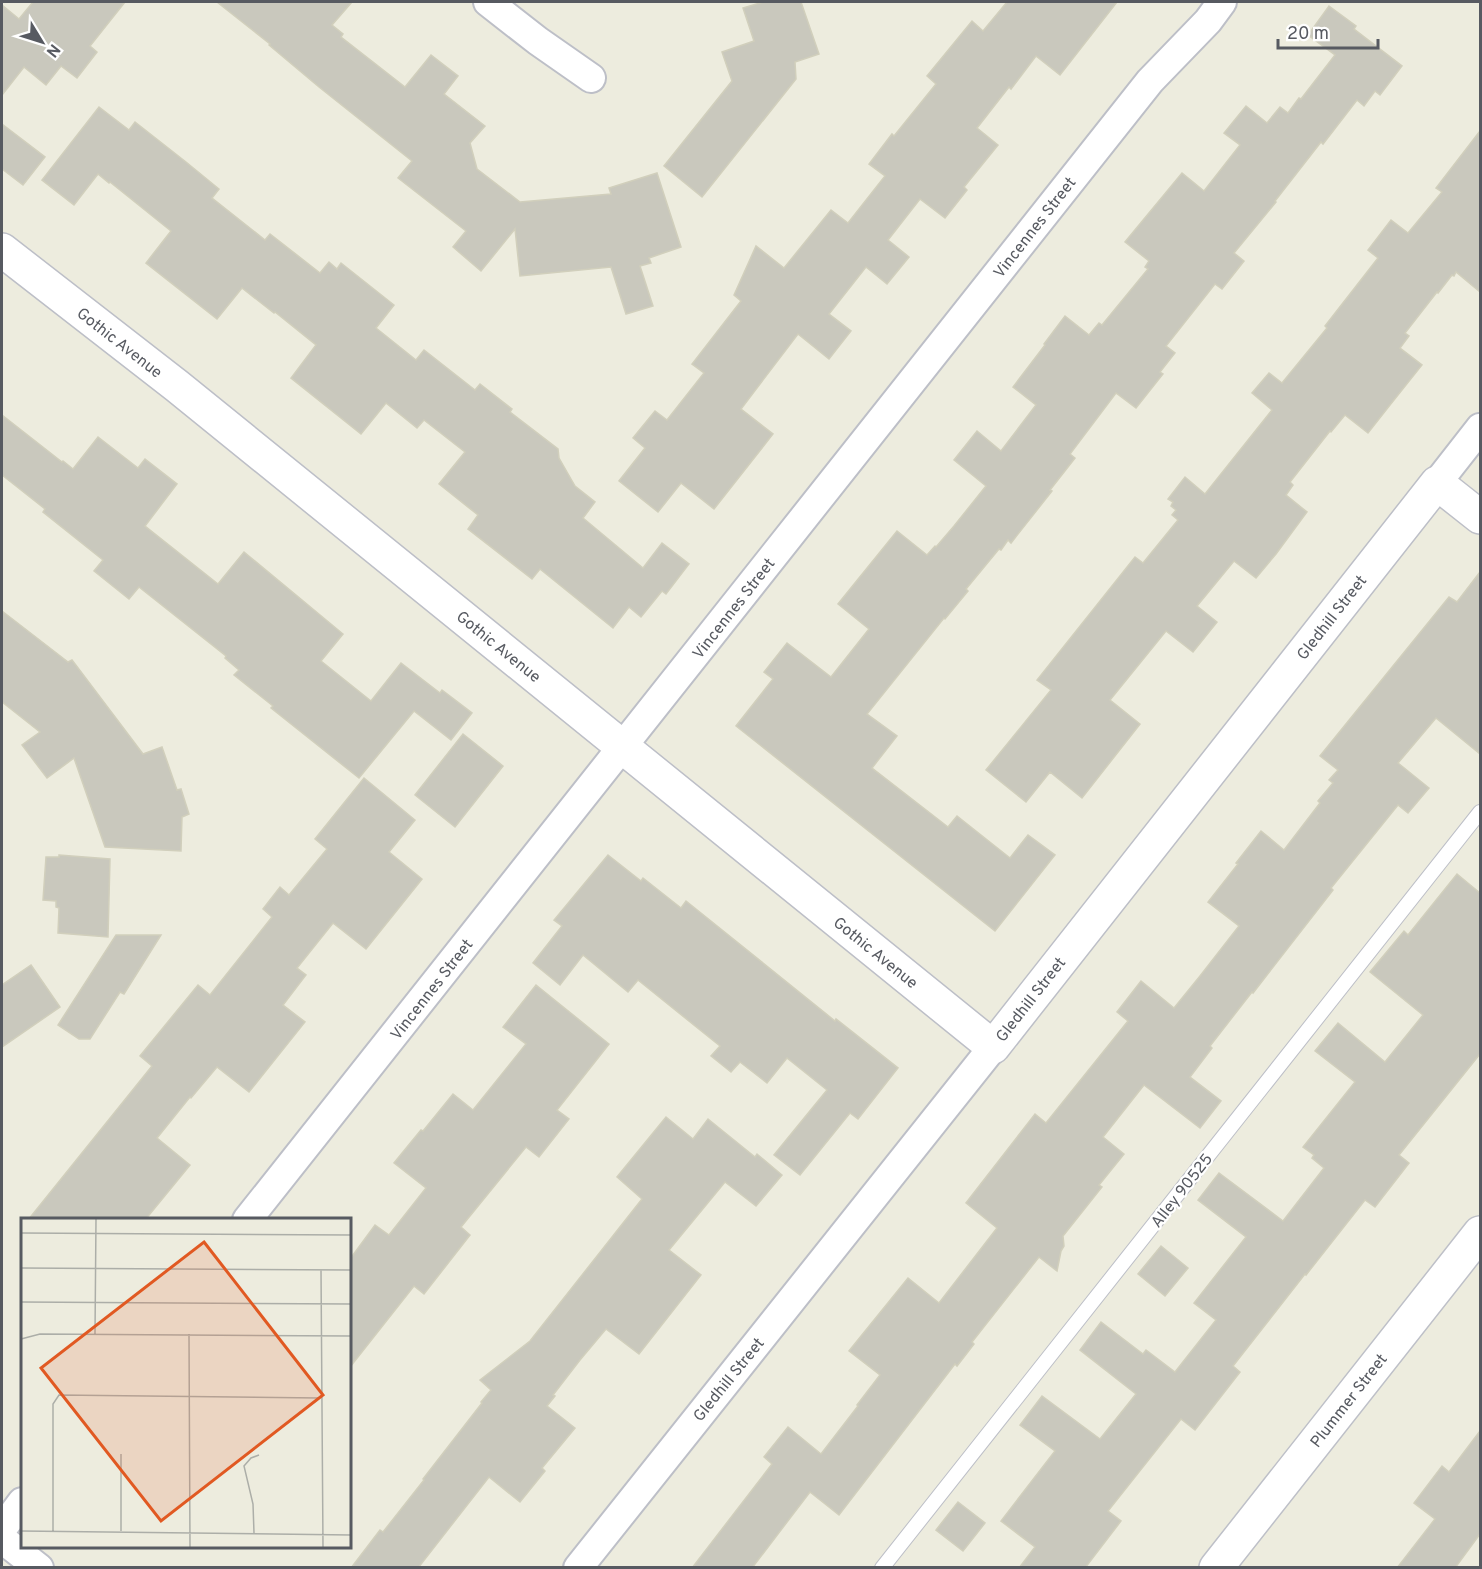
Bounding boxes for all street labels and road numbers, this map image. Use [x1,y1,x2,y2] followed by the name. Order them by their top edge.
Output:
[990,174,1081,283] street label: Vincennes Street
[72,304,166,383] street label: Gothic Avenue
[689,555,780,664] street label: Vincennes Street
[1293,572,1372,665] street label: Gledhill Street
[451,607,544,688] street label: Gothic Avenue
[828,913,921,994] street label: Gothic Avenue
[387,936,478,1045] street label: Vincennes Street
[992,954,1071,1047] street label: Gledhill Street
[1147,1150,1218,1232] street label: Alley 90525
[690,1334,770,1426] street label: Gledhill Street
[1307,1350,1392,1452] street label: Plummer Street

